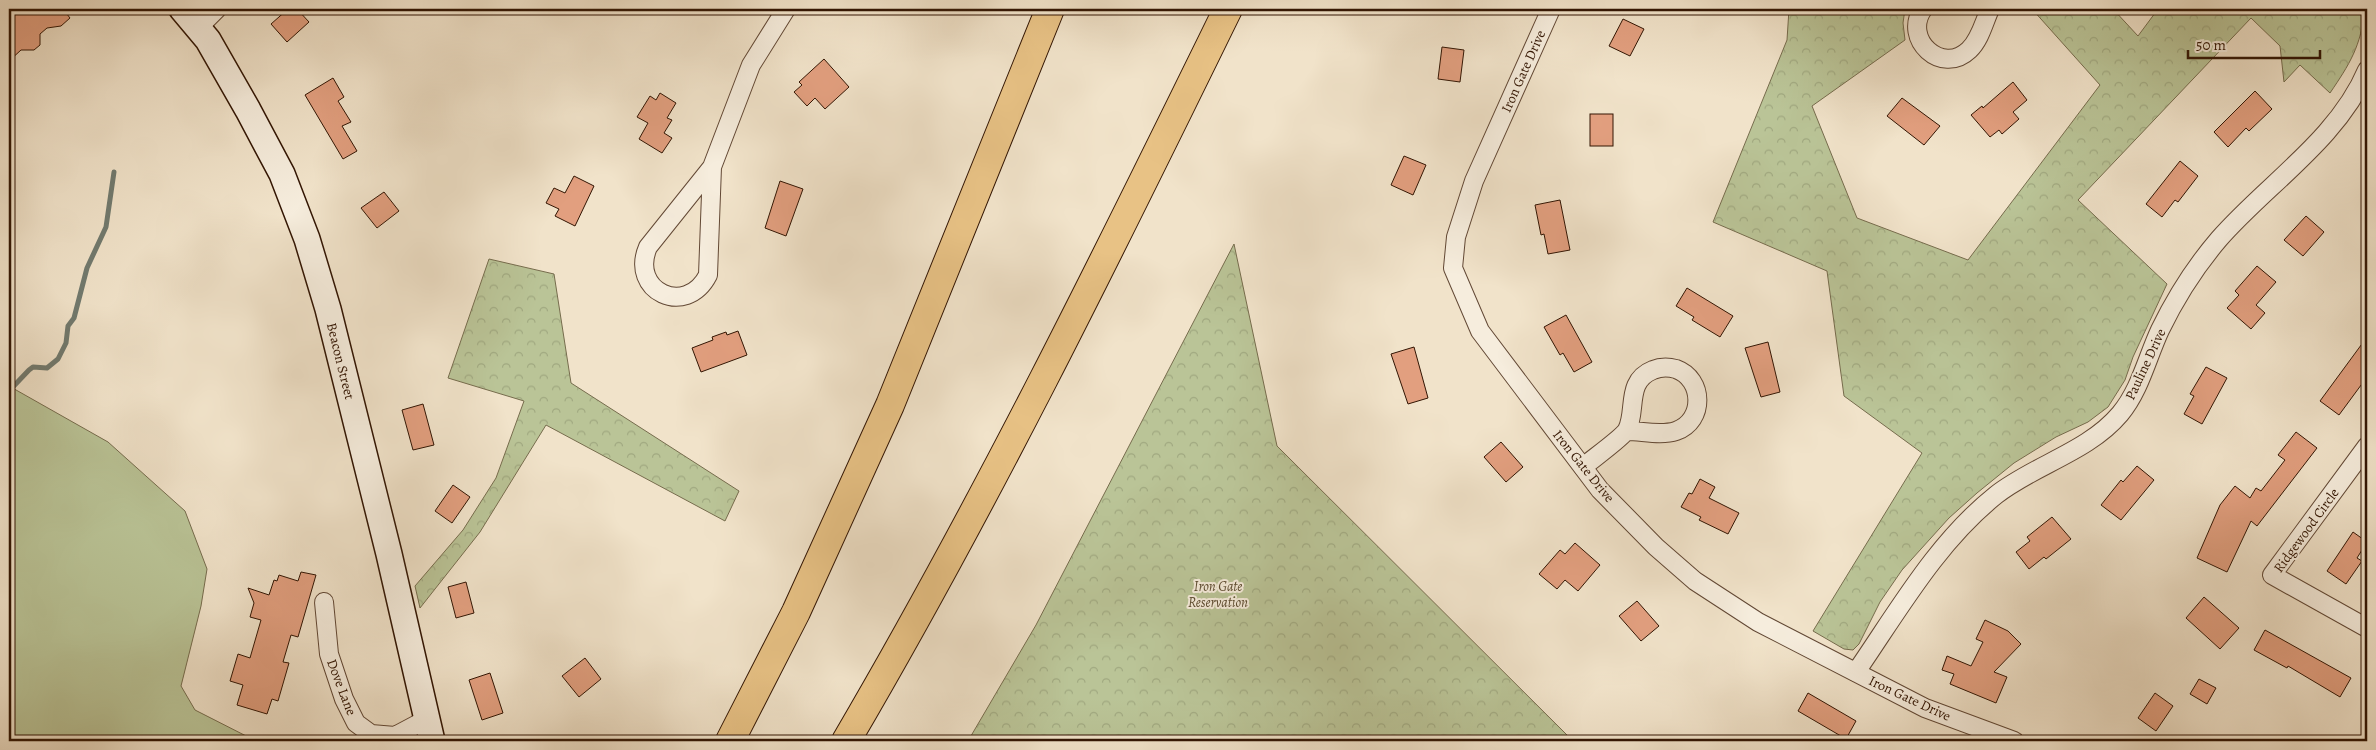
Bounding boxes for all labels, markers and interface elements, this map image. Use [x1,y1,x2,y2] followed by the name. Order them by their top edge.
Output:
[1497,27,1550,115] street label: Iron Gate Drive
[2188,28,2321,60] scale bar
[2196,35,2226,55] text: 50 m
[322,321,359,402] street label: Beacon Street
[2121,325,2170,403] street label: Pauline Drive
[1548,426,1619,507] street label: Iron Gate Drive
[2269,484,2344,576] street label: Ridgewood Circle
[1188,577,1248,612] park label: Iron Gate Reservation
[322,656,361,718] street label: Dove Lane
[1866,671,1954,726] street label: Iron Gate Drive

